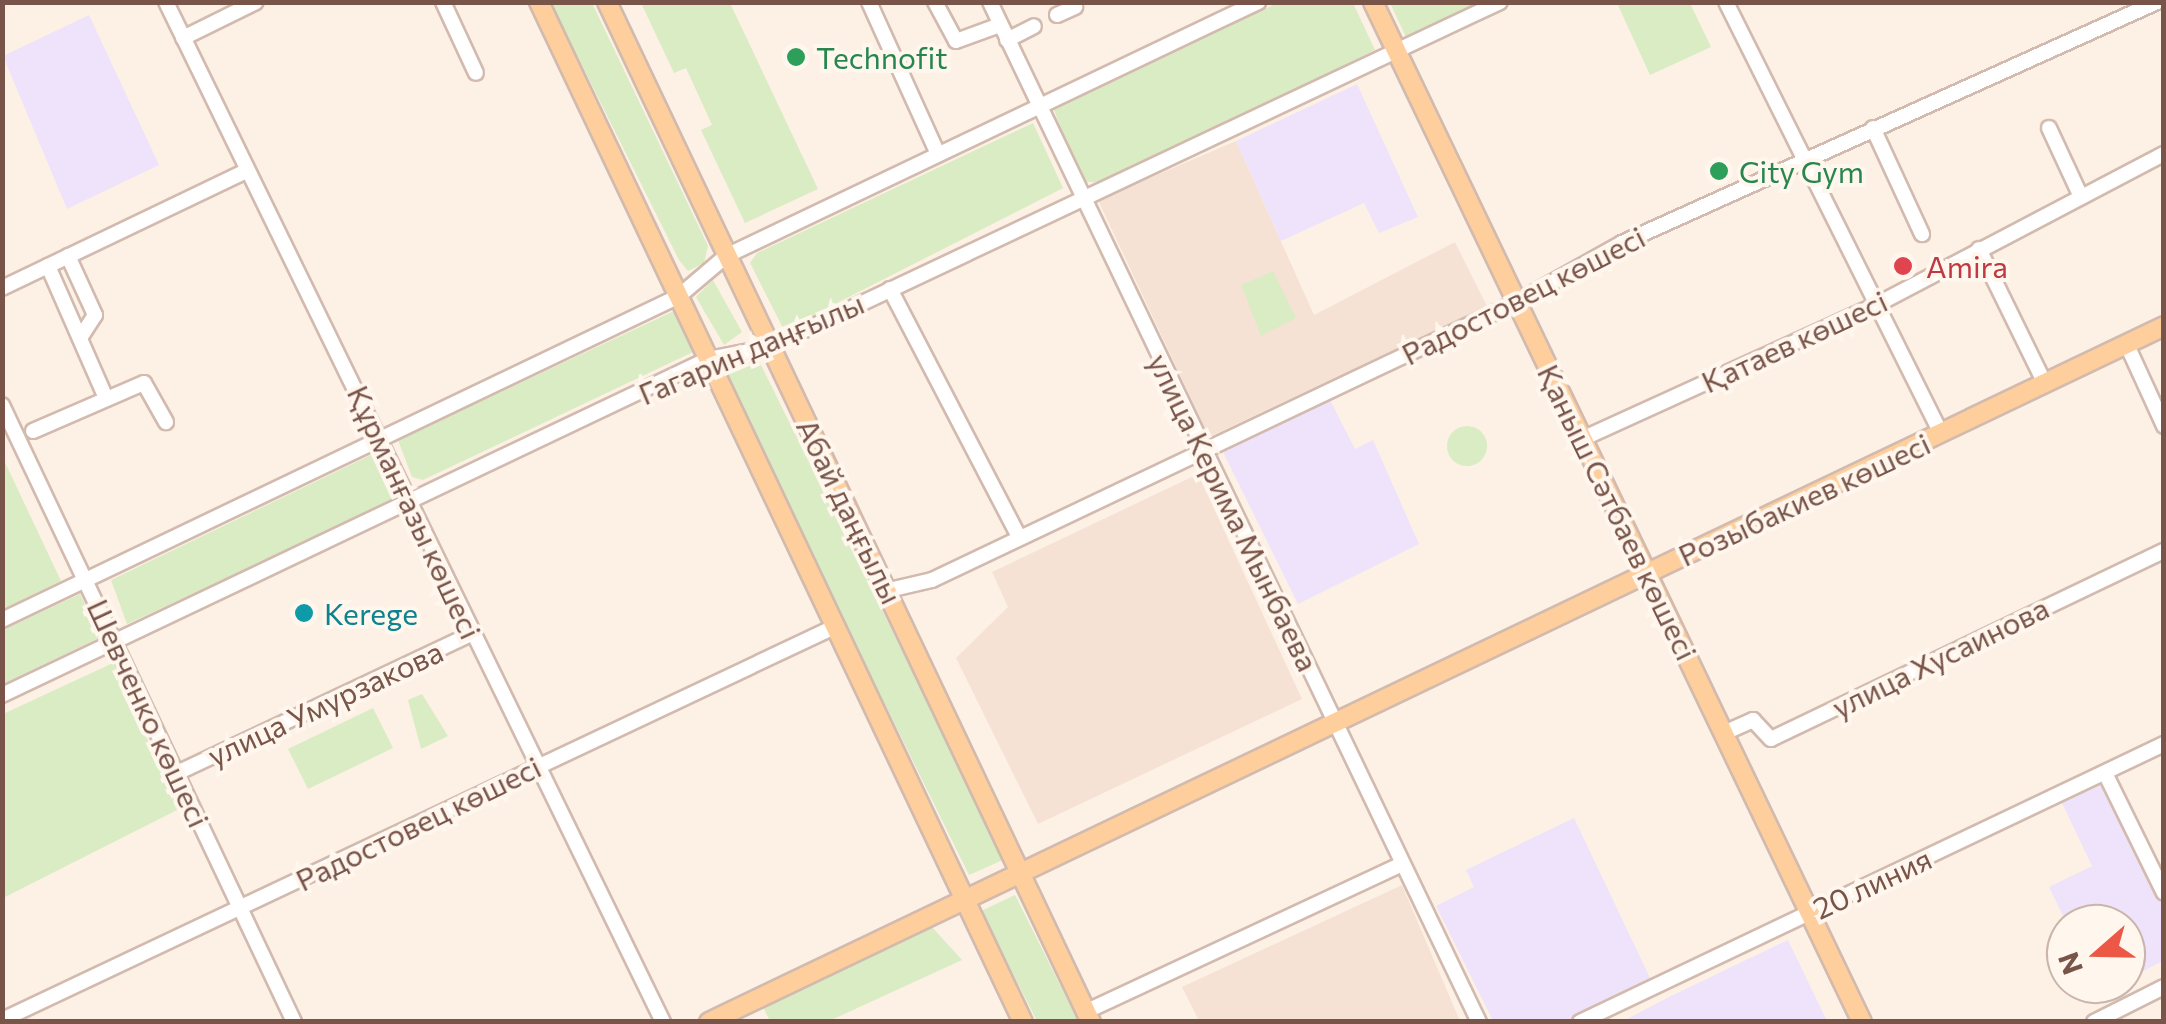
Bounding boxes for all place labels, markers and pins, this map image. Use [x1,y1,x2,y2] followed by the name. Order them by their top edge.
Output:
[816,39,948,75] place label: Technofit
[785,46,807,68] marker: Technofit
[1739,153,1864,189] place label: City Gym
[1708,160,1730,182] marker: City Gym
[1926,248,2008,284] place label: Amira
[1890,253,1916,279] marker: Amira
[324,595,418,631] place label: Kerege
[293,602,315,624] marker: Kerege

